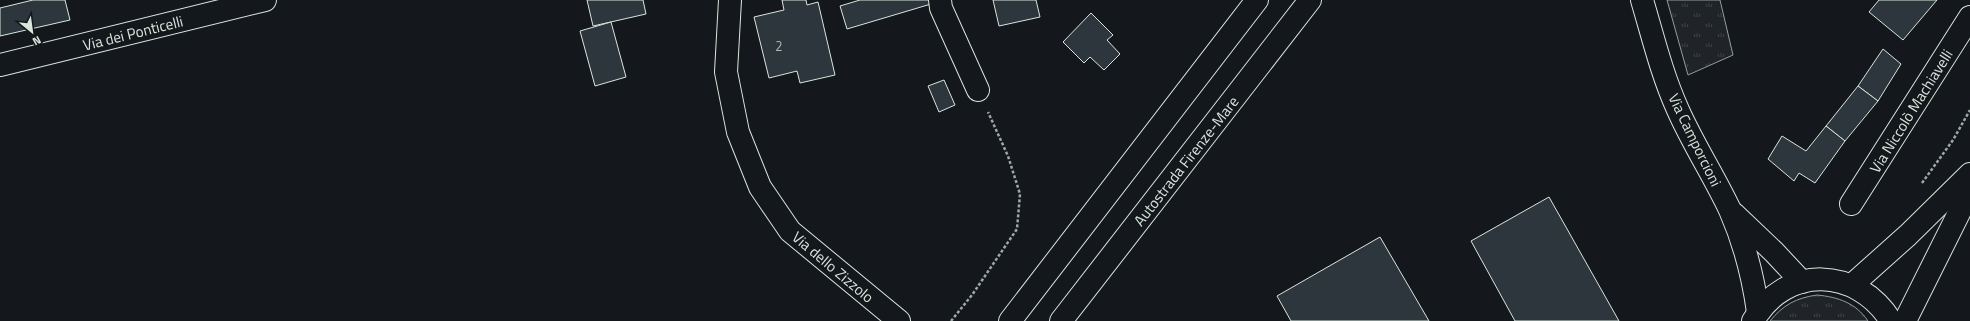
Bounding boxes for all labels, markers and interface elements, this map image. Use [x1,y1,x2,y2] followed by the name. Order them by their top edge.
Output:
[80,9,186,57] street label: Via dei Ponticelli
[12,12,52,52] north arrow
[30,32,44,50] text: N
[775,36,783,56] house number: 2
[1864,45,1958,177] street label: Via Niccolò Machiavelli
[1663,90,1727,190] street label: Via Camporcioni
[1128,91,1244,231] street label: Autostrada Firenze-Mare
[787,226,879,308] street label: Via dello Zizzolo

